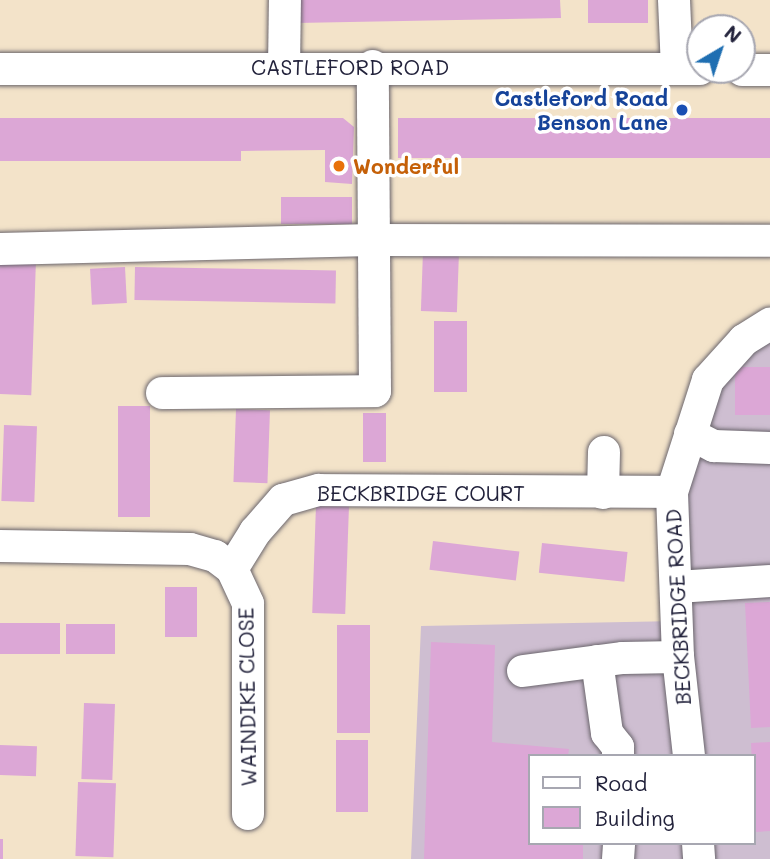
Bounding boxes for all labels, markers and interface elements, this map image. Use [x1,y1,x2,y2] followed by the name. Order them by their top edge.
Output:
[686,14,756,84] north arrow
[720,20,747,48] text: N
[251,54,449,80] street label: CASTLEFORD ROAD
[494,85,668,135] place label: Castleford Road Benson Lane
[674,102,690,118] marker: Castleford Road Benson Lane
[353,153,459,179] place label: Wonderful
[331,158,347,174] marker: Wonderful
[317,480,525,506] street label: BECKBRIDGE COURT
[660,508,696,706] street label: BECKBRIDGE ROAD
[233,607,261,787] street label: WAINDIKE CLOSE
[528,754,756,845] legend
[595,769,647,796] text: Road
[595,804,675,831] text: Building

